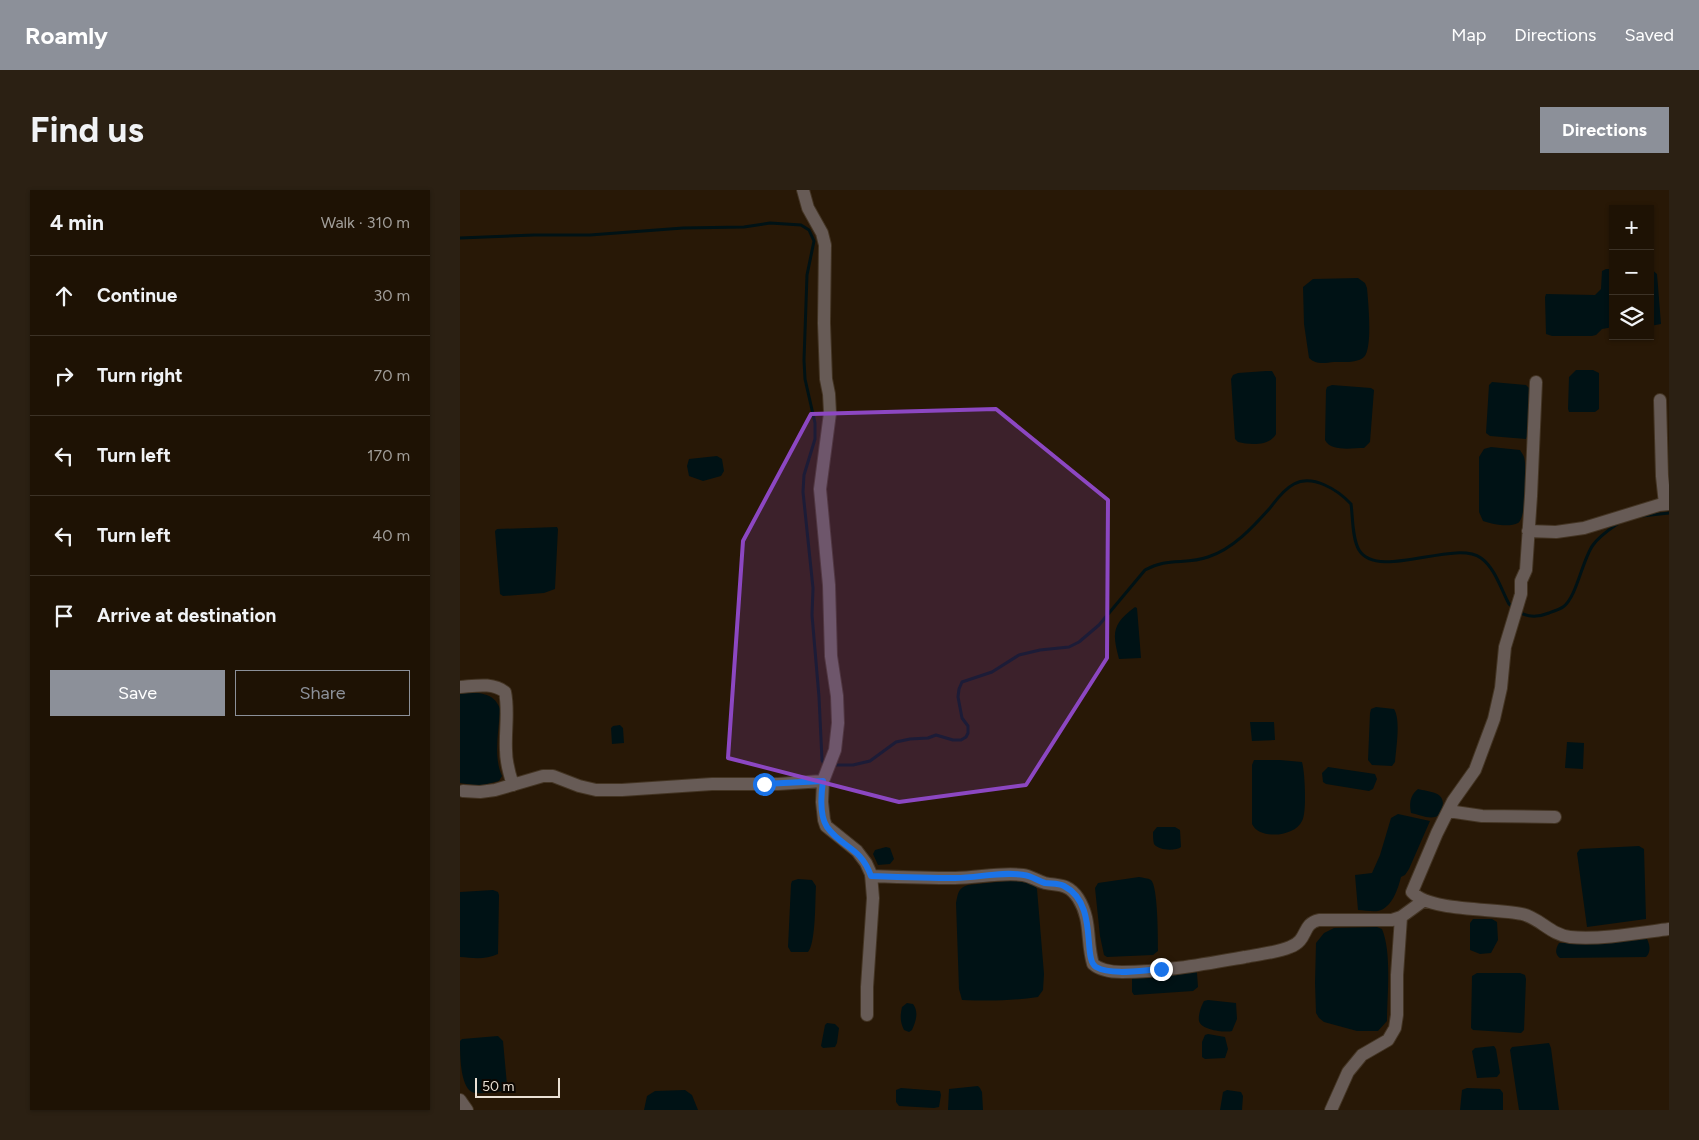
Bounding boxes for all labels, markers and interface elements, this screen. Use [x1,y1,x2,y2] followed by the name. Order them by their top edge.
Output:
[25,21,108,50] text: Roamly
[1451,24,1486,46] text: Map
[1514,24,1596,46] text: Directions
[1624,24,1674,46] text: Saved
[1540,107,1669,153] button: Directions
[30,109,144,151] text: Find us
[1609,205,1654,340] map controls
[1609,205,1654,250] button: +
[50,210,104,235] text: 4 min
[321,213,410,232] text: Walk · 310 m
[1609,250,1654,295] button: −
[50,282,78,310] icon: ahead
[97,284,177,307] text: Continue
[373,286,410,305] text: 30 m
[1609,295,1654,340] button: layers
[50,362,78,390] icon: right
[97,364,183,387] text: Turn right
[374,366,410,385] text: 70 m
[50,442,78,470] icon: left
[97,444,171,467] text: Turn left
[367,446,410,465] text: 170 m
[50,522,78,550] icon: left
[97,524,171,547] text: Turn left
[372,526,410,545] text: 40 m
[50,602,78,630] icon: arrive
[97,604,276,627] text: Arrive at destination
[50,670,225,716] button: Save
[235,670,410,716] button: Share
[753,773,776,796] route start
[1150,958,1173,981] route end
[475,1075,560,1098] scale bar
[482,1078,514,1095] text: 50 m

